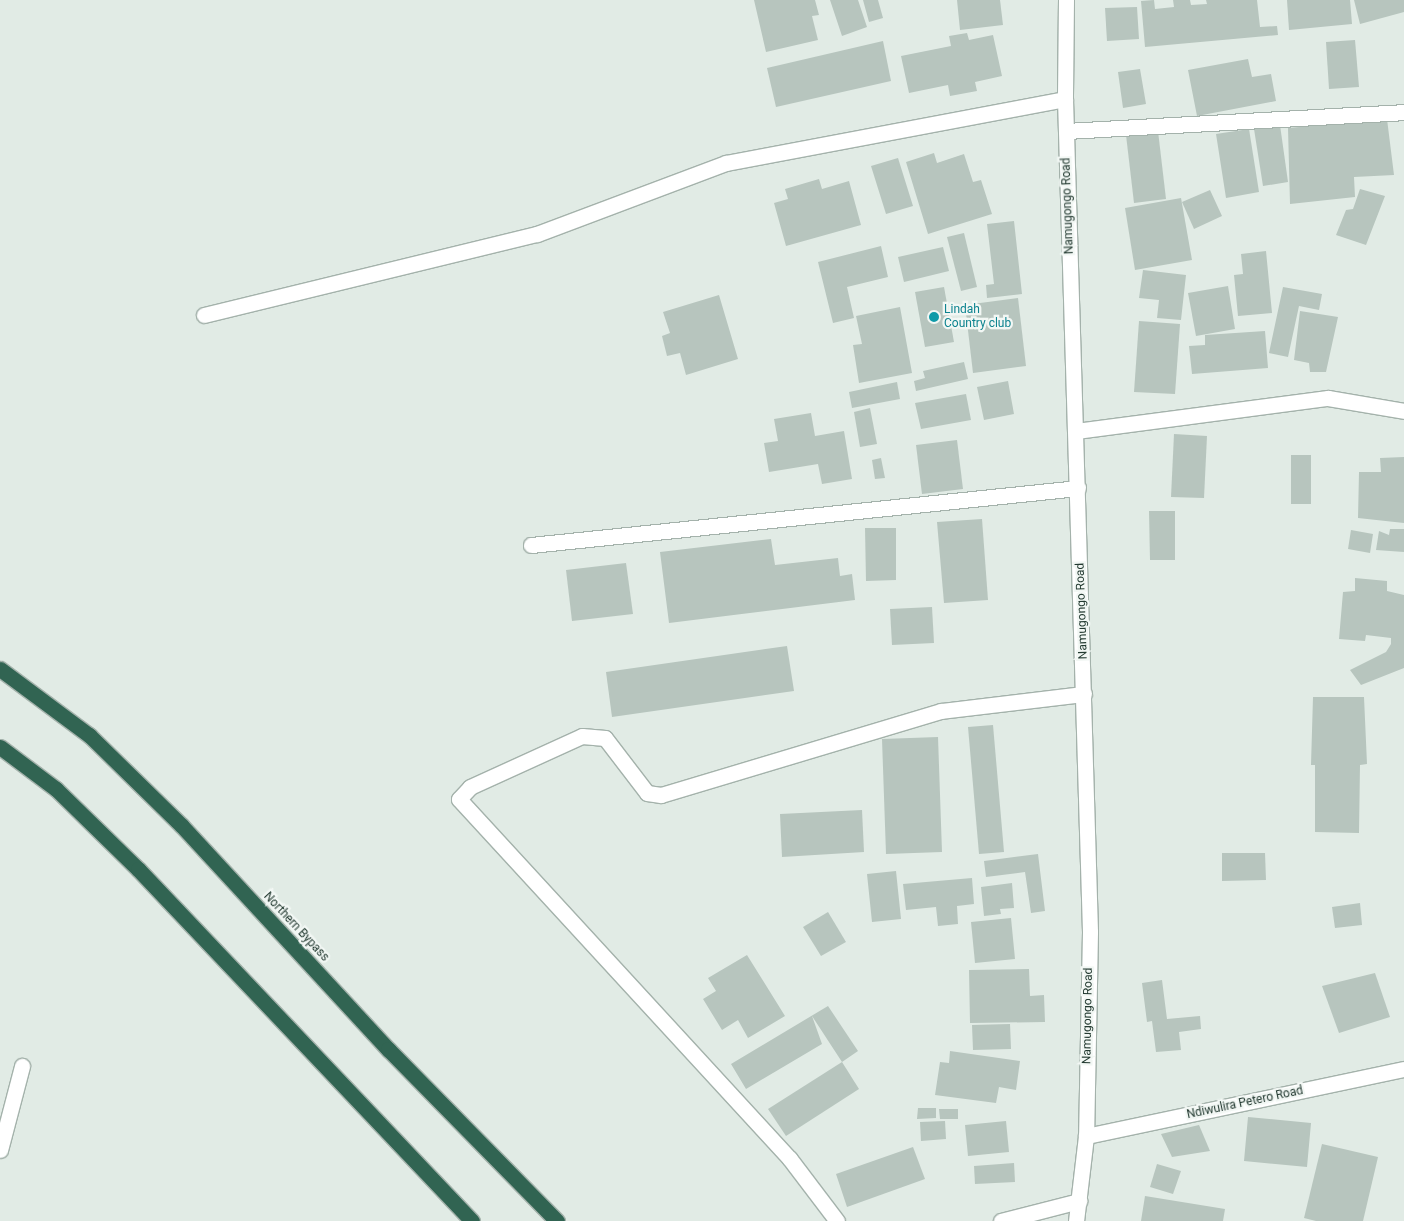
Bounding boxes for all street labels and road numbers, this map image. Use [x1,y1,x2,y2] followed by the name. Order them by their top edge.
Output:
[1059,158,1077,254] street label: Namugongo Road
[1073,563,1091,659] street label: Namugongo Road
[260,889,332,965] street label: Northern Bypass
[1080,968,1096,1064] street label: Namugongo Road
[1186,1084,1304,1122] street label: Ndiwulira Petero Road

